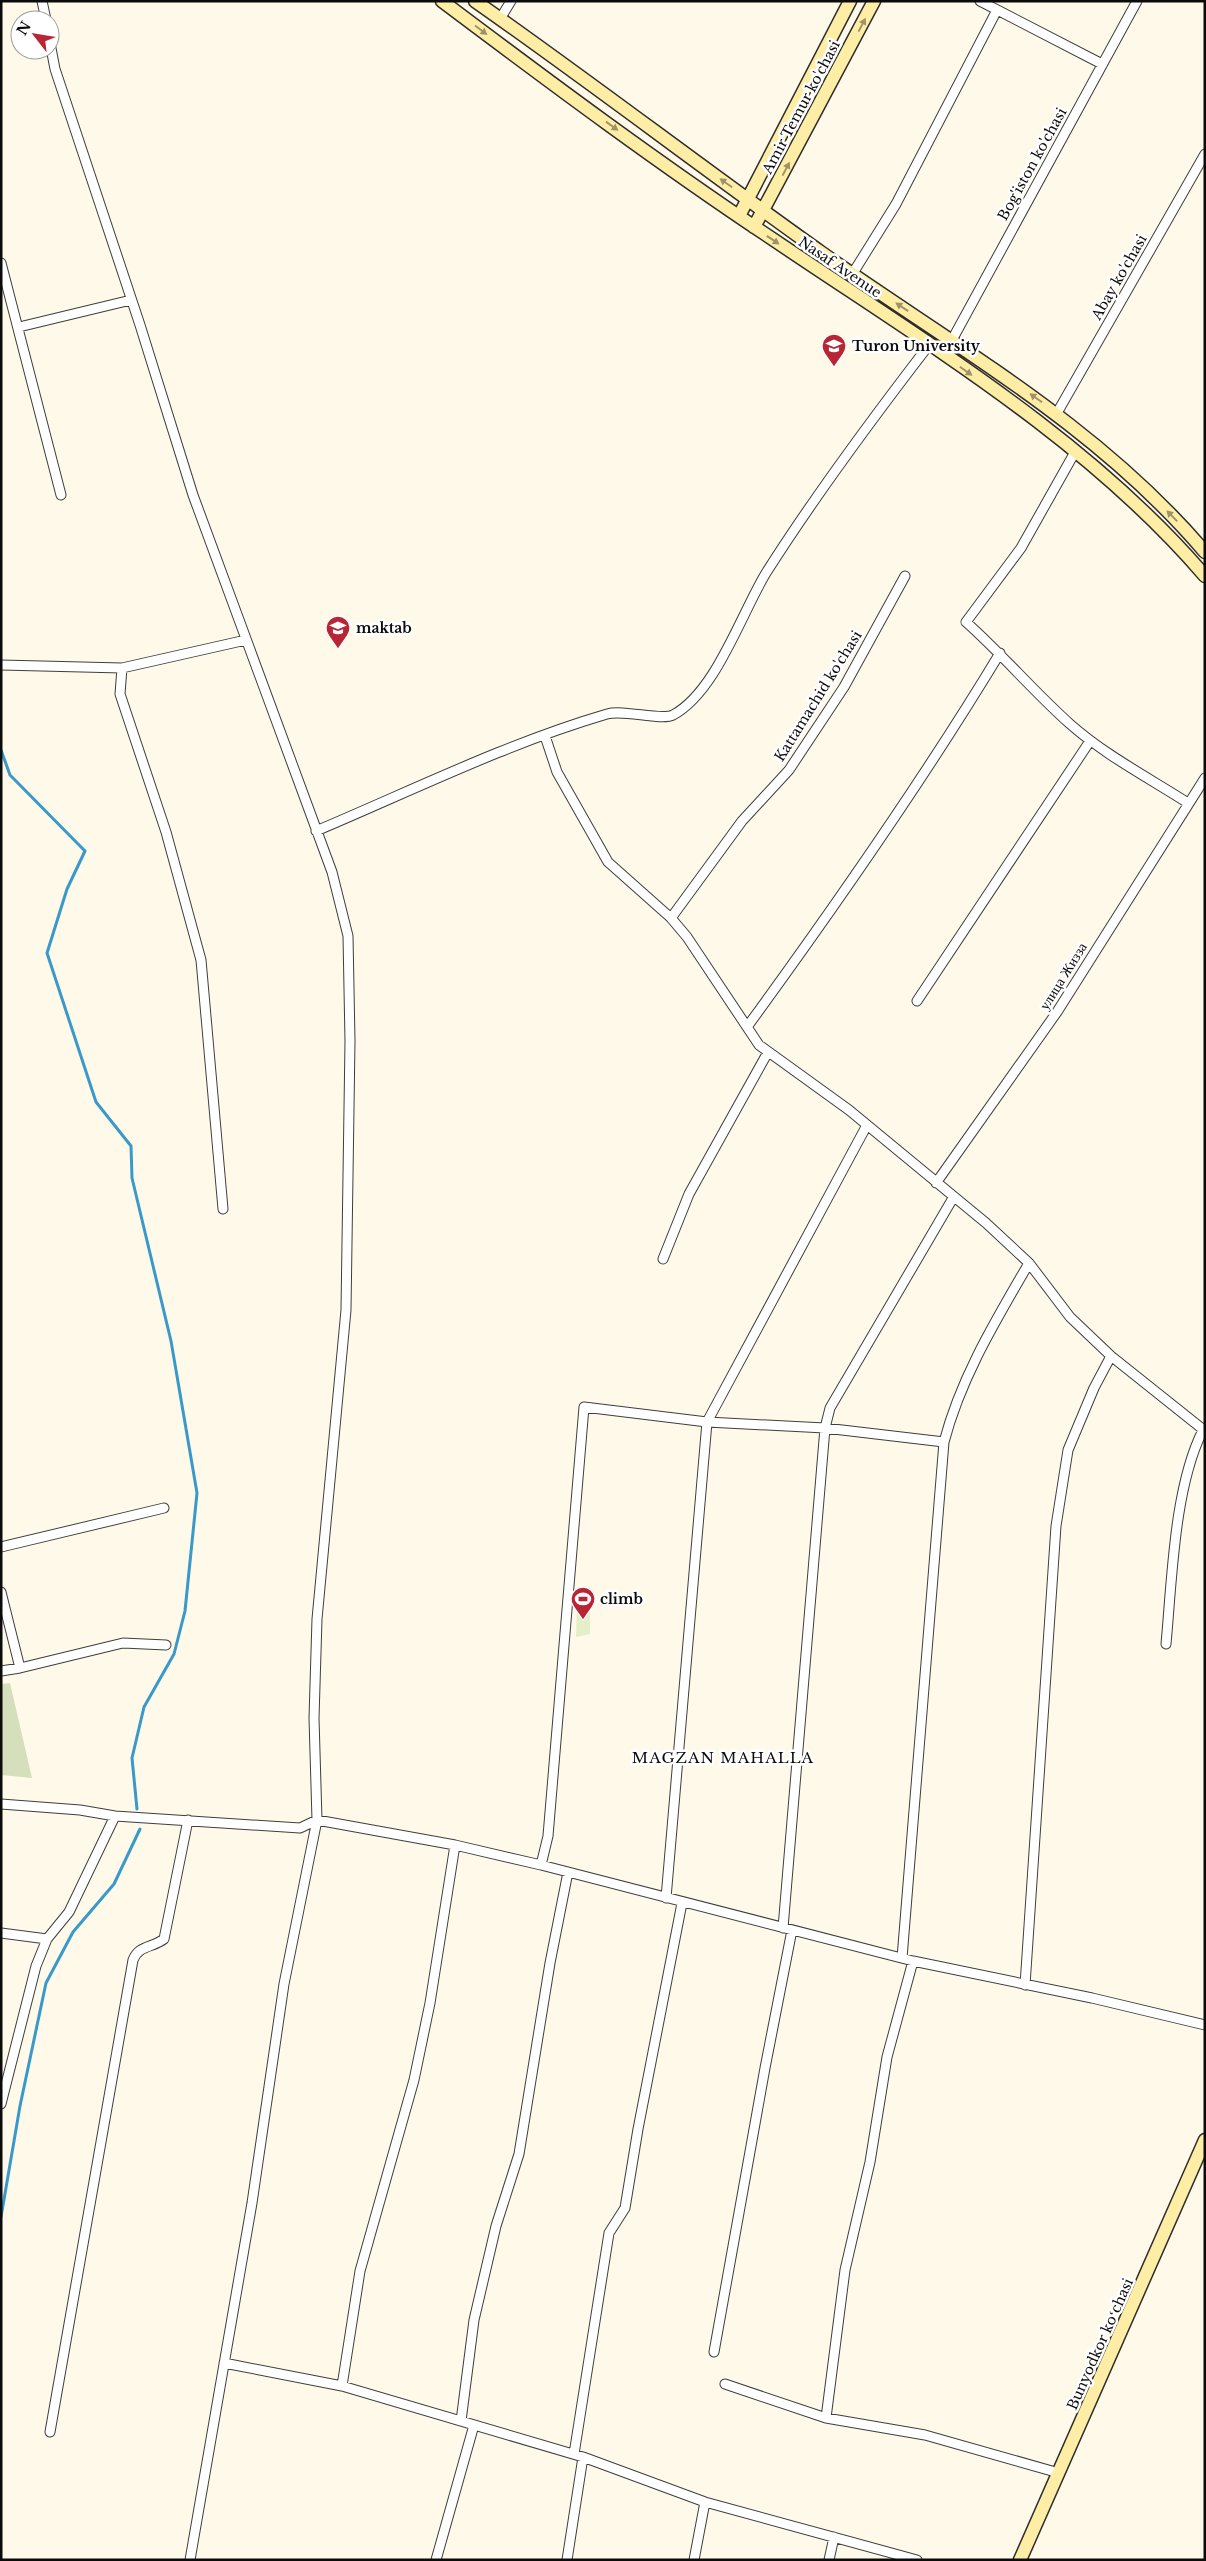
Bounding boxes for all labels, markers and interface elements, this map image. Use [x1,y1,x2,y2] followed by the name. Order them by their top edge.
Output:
[10,10,60,60] north arrow
[13,18,35,39] text: N
[858,18,866,32] one-way arrow
[474,25,487,36] one-way arrow
[758,37,844,178] street label: Amir Temur ko'chasi
[994,104,1071,224] street label: Bog'iston ko'chasi
[606,121,619,131] one-way arrow
[782,162,790,176] one-way arrow
[719,178,733,188] one-way arrow
[1087,231,1151,324] street label: Abay ko'chasi
[795,233,885,301] street label: Nasaf Avenue
[767,235,780,245] one-way arrow
[895,302,909,311] one-way arrow
[821,333,847,367] school or university icon: Turon University
[852,337,981,355] place label: Turon University
[959,366,973,376] one-way arrow
[1029,393,1043,403] one-way arrow
[1166,510,1178,522] one-way arrow
[325,615,351,649] school or university icon: maktab
[356,619,412,637] place label: maktab
[770,627,866,765] street label: Kattamachid ko'chasi
[1035,938,1091,1013] street label: улица Жизза
[570,1586,596,1620] sports icon: climb
[600,1590,643,1608] place label: climb
[632,1748,814,1767] district label: MAGZAN MAHALLA
[1063,2275,1137,2413] street label: Bunyodkor koʻchasi

